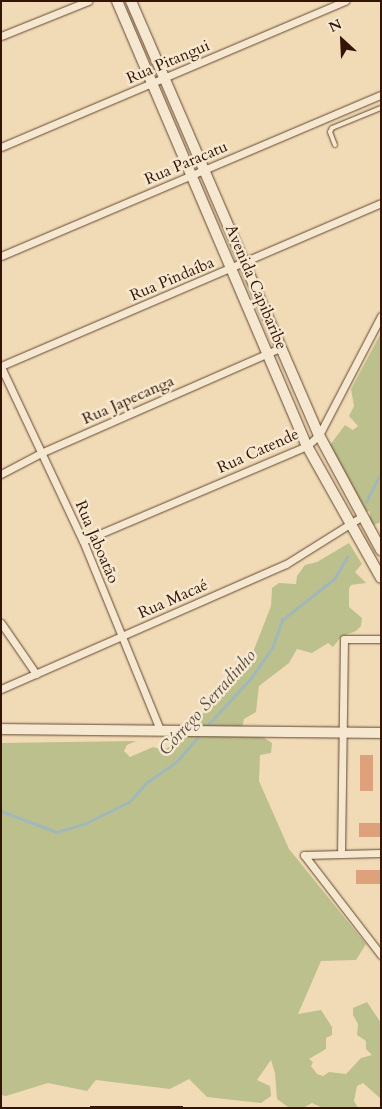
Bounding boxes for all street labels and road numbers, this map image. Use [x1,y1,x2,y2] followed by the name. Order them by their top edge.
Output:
[124,36,212,88] street label: Rua Pitangui
[142,137,230,189] street label: Rua Paracatu
[221,222,291,352] street label: Avenida Capibaribe
[127,253,217,305] street label: Rua Pindaíba
[79,371,177,429] street label: Rua Japecanga
[214,424,302,478] street label: Rua Catende
[71,498,123,586] street label: Rua Jaboatão
[135,575,211,623] street label: Rua Macaé

